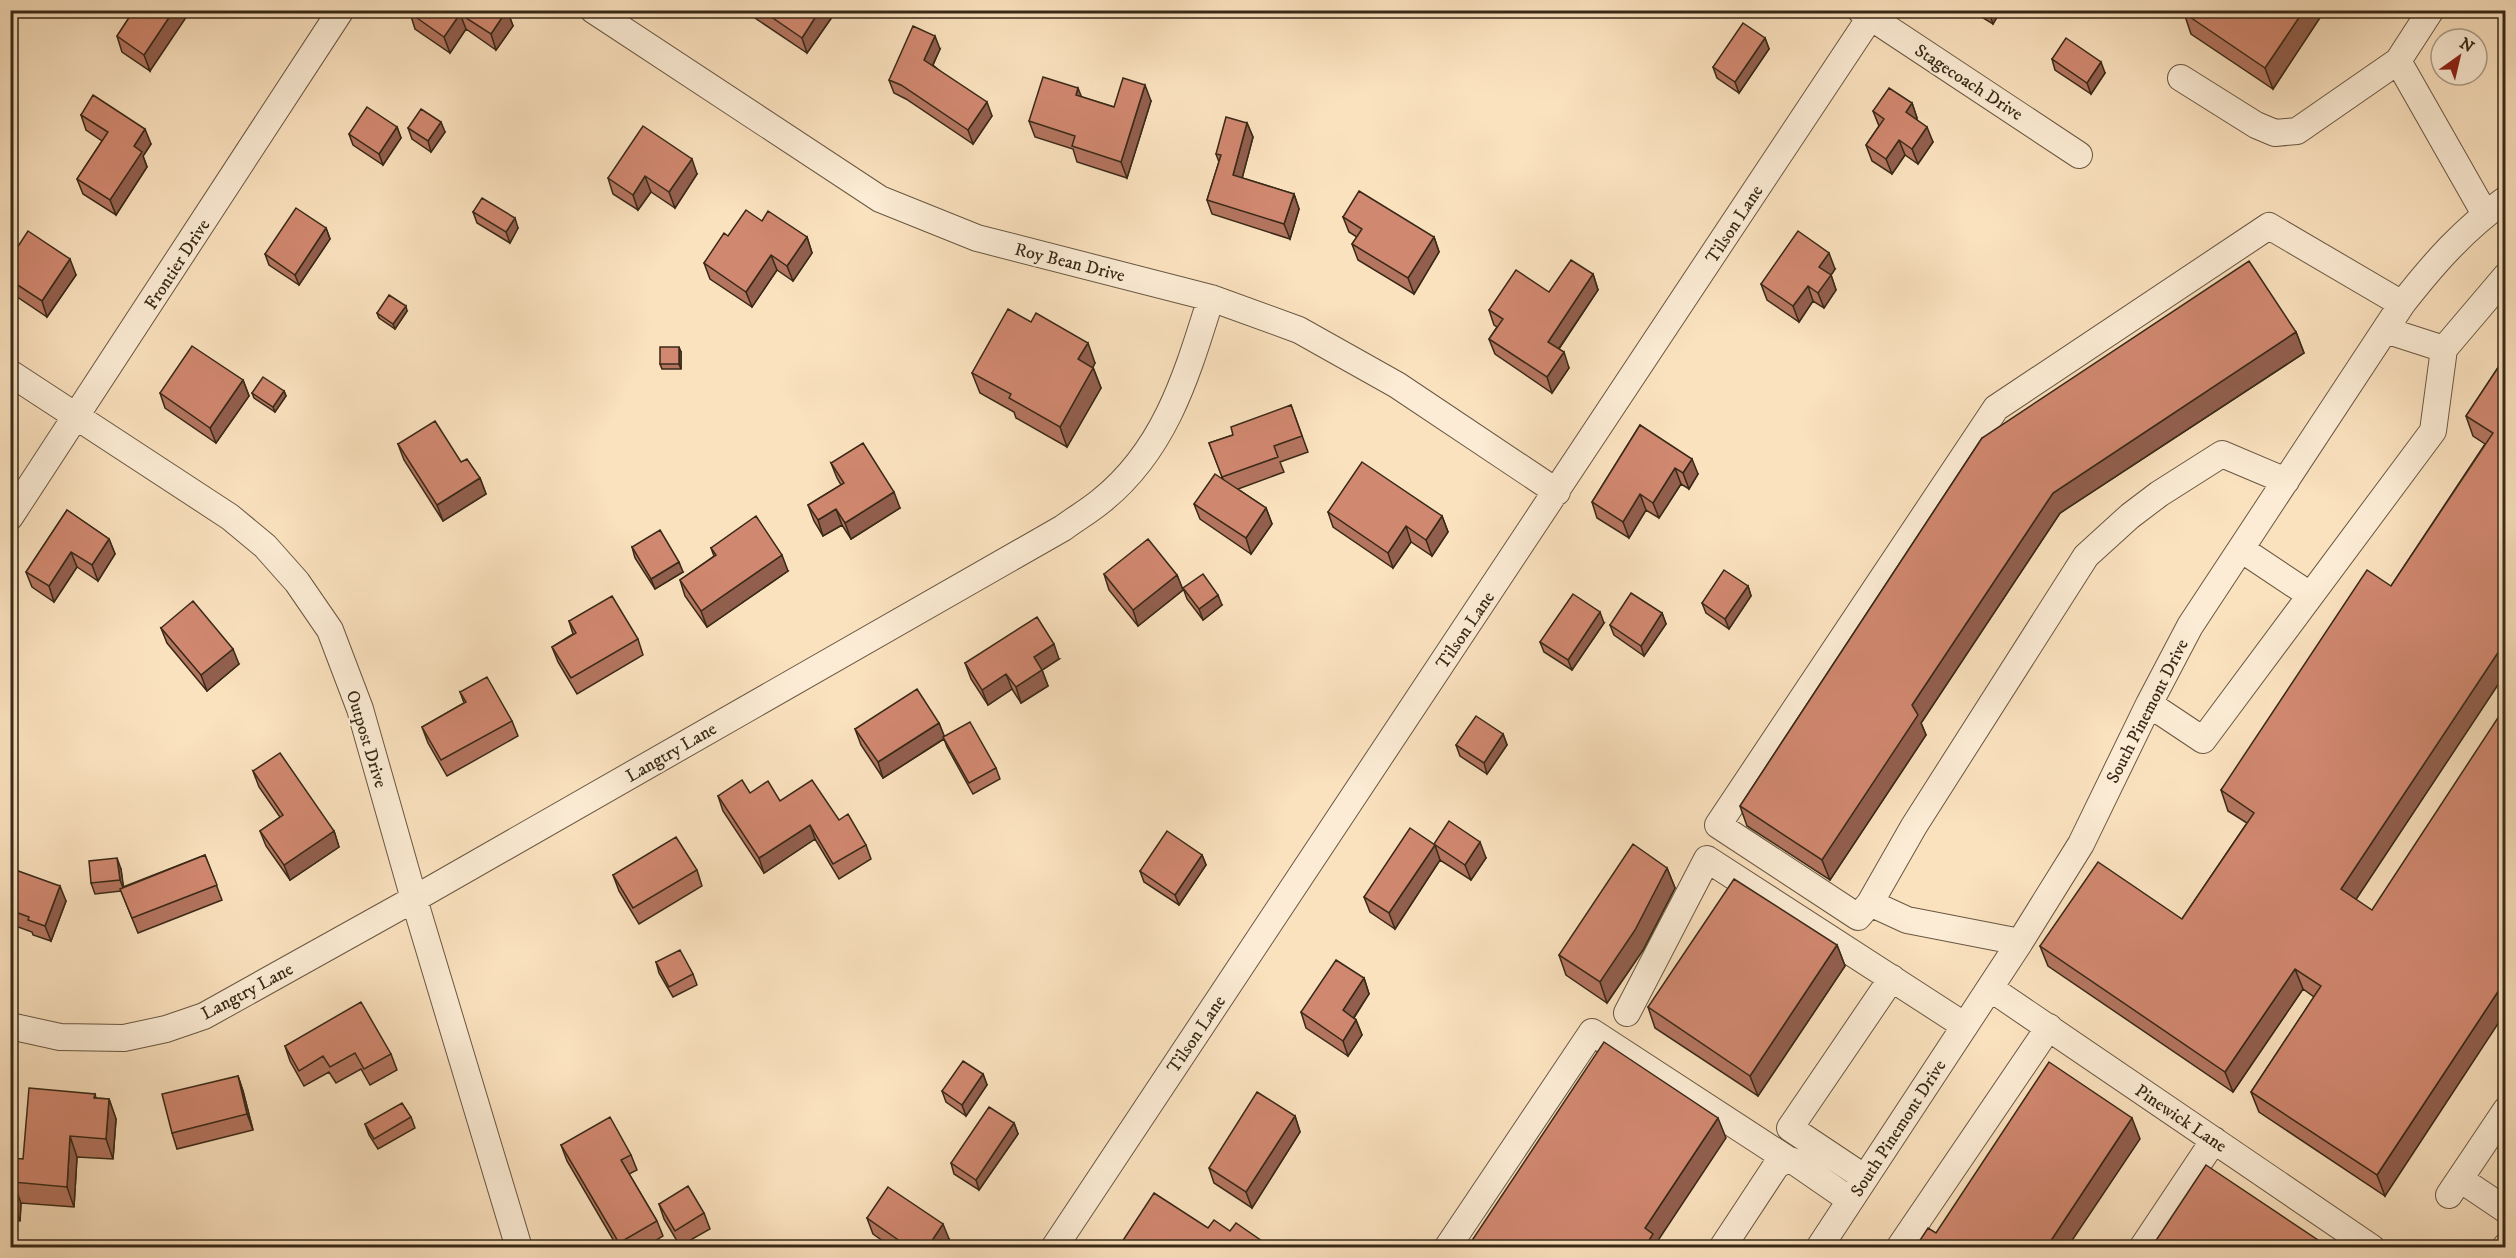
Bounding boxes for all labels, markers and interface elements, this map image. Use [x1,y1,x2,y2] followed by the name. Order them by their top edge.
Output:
[2429,27,2489,87] north arrow
[2456,33,2478,57] text: N
[1910,40,2027,126] street label: Stagecoach Drive
[1701,181,1768,268] street label: Tilson Lane
[140,215,215,314] street label: Frontier Drive
[1012,239,1127,287] street label: Roy Bean Drive
[1432,587,1500,674] street label: Tilson Lane
[2102,636,2194,787] street label: South Pinemont Drive
[341,688,391,791] street label: Outpost Drive
[622,718,721,788] street label: Langtry Lane
[198,958,297,1025] street label: Langtry Lane
[1163,991,1231,1078] street label: Tilson Lane
[1846,1056,1951,1201] street label: South Pinemont Drive
[2130,1080,2231,1158] street label: Pinewick Lane

